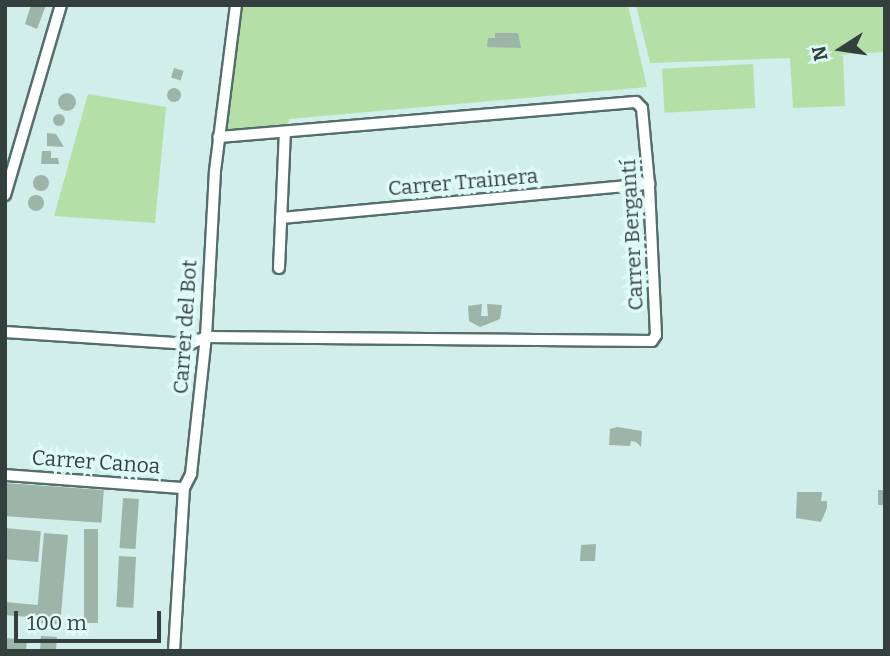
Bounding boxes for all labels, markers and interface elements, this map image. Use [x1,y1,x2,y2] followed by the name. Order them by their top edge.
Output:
[806,14,876,84] north arrow
[807,44,833,63] text: N
[615,159,649,311] street label: Carrer Bergantí
[387,163,539,201] street label: Carrer Trainera
[168,259,202,395] street label: Carrer del Bot
[31,445,161,479] street label: Carrer Canoa
[18,596,164,640] scale bar
[27,610,87,636] text: 100 m

